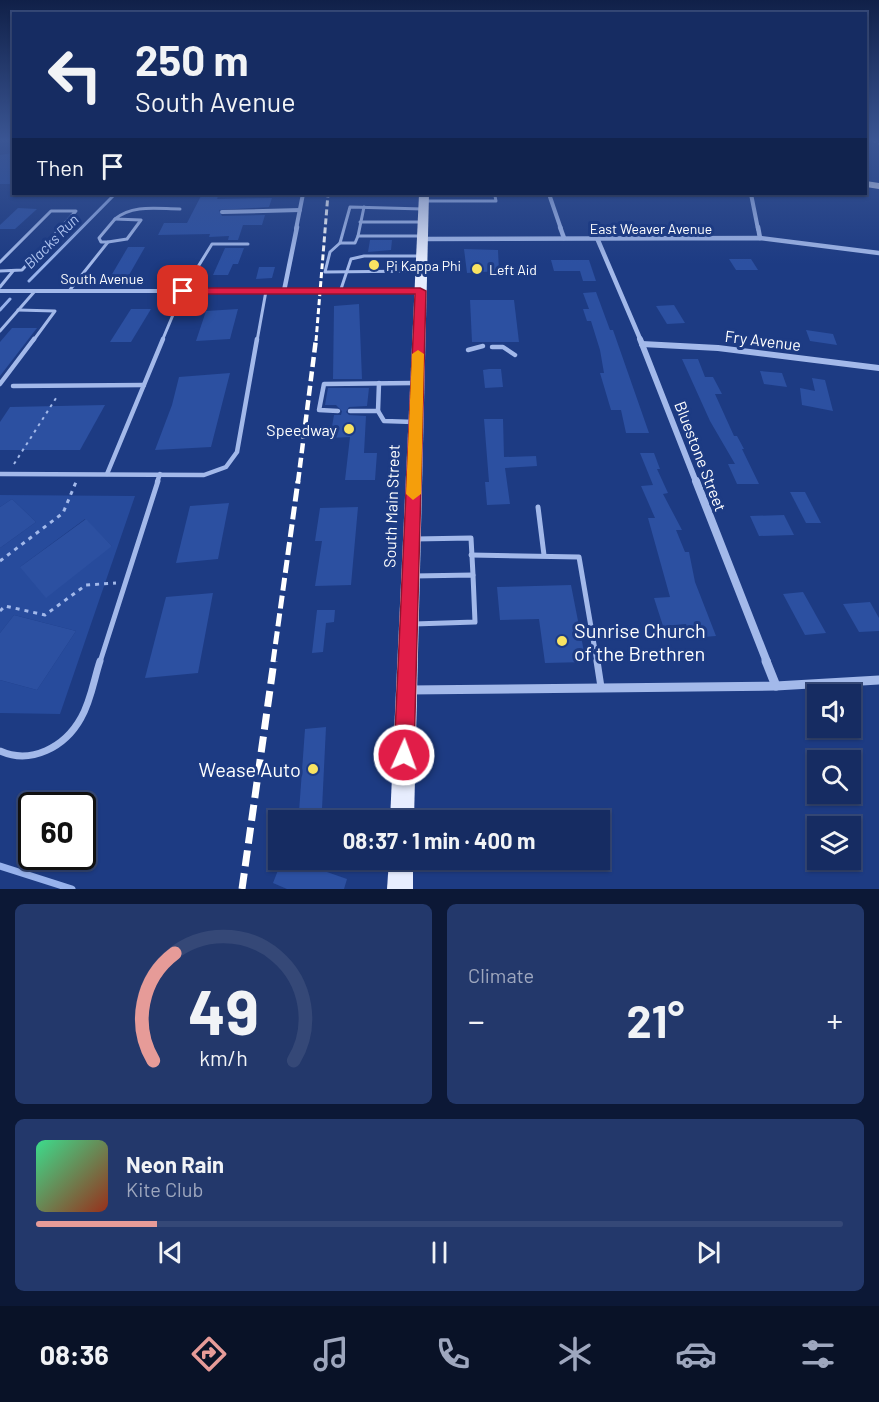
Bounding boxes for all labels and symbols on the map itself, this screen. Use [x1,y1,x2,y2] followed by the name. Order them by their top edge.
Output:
[20,210,82,272] water label: Blacks Run
[590,220,712,237] street label: East Weaver Avenue
[386,257,461,274] place label: Pi Kappa Phi
[367,258,381,272] marker: Pi Kappa Phi
[489,261,537,278] place label: Left Aid
[470,262,484,276] marker: Left Aid
[157,265,208,316] pin
[60,270,144,287] street label: South Avenue
[724,326,802,354] street label: Fry Avenue
[671,398,731,514] street label: Bluestone Street
[266,420,338,439] place label: Speedway
[342,422,356,436] marker: Speedway
[379,444,403,568] street label: South Main Street
[574,618,706,665] place label: Sunrise Church of the Brethren
[555,634,569,648] marker: Sunrise Church of the Brethren
[372,723,436,787] position arrow
[199,757,301,781] place label: Wease Auto
[306,762,320,776] marker: Wease Auto
[18,792,96,870] speed limit sign: 60

